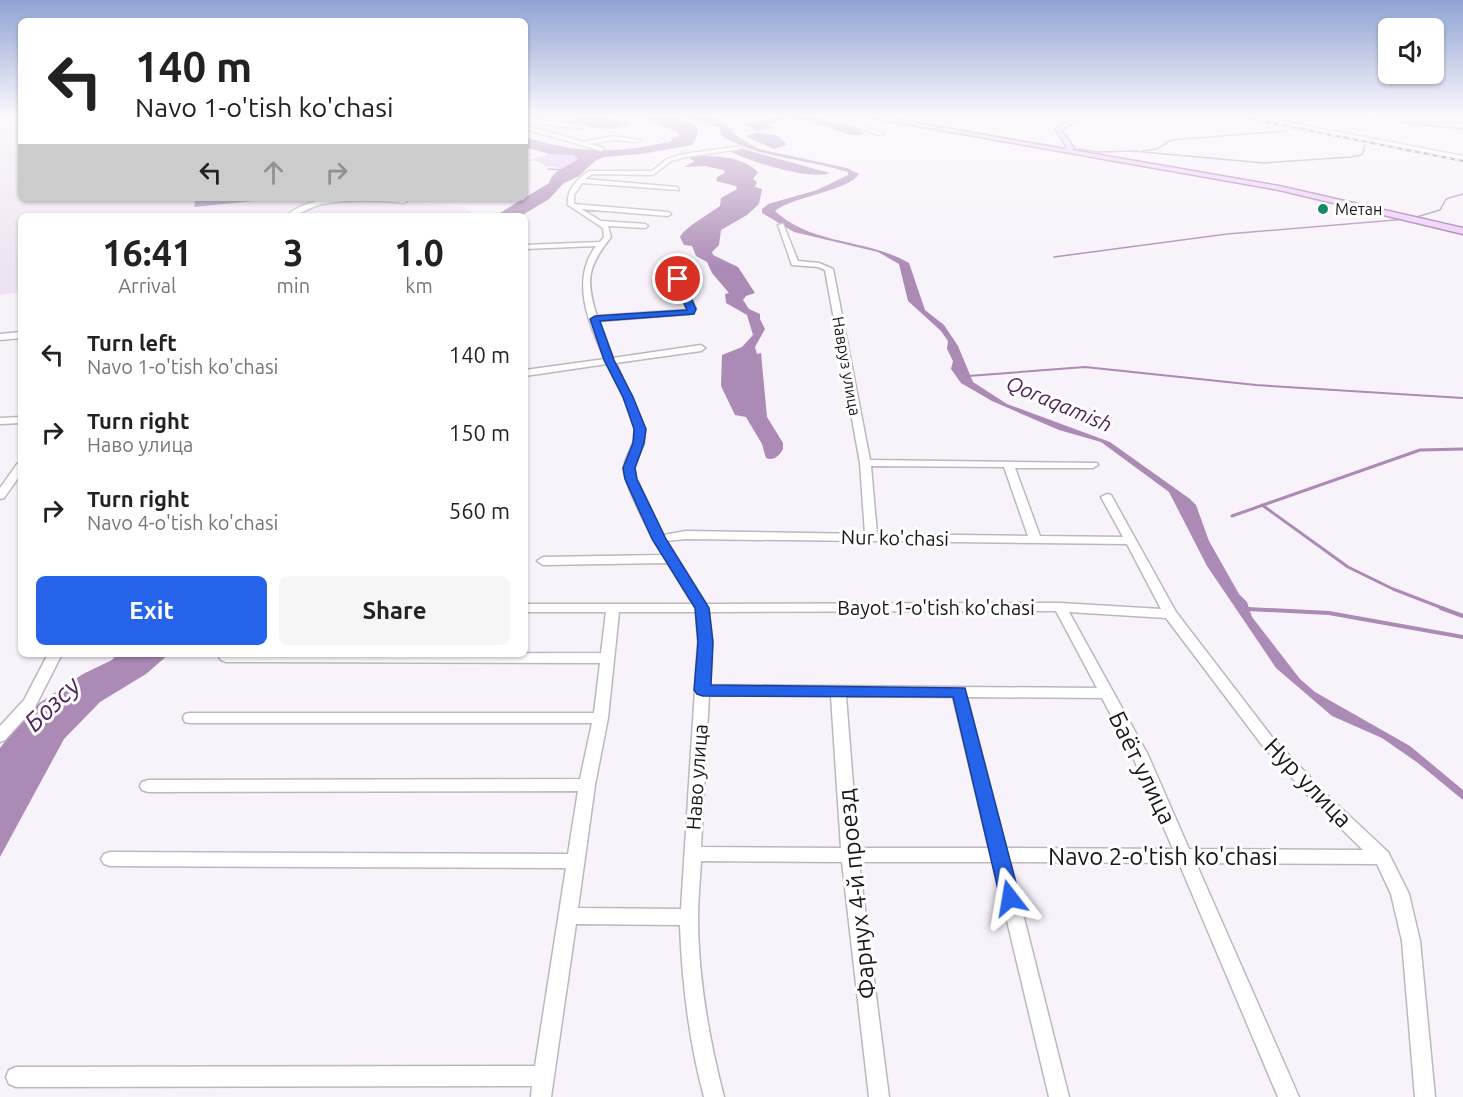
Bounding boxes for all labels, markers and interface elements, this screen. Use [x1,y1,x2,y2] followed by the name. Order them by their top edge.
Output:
[1378,18,1444,84] map controls
[1378,18,1444,84] button: sound
[36,42,114,120] icon: left
[135,43,252,90] text: 140 m
[135,92,393,122] text: Navo 1-o'tish ko'chasi
[194,156,227,189] icon: left
[257,156,290,189] icon: ahead
[320,156,353,189] icon: right
[1335,200,1382,218] place label: Метан
[1316,202,1330,216] marker: Метан
[102,232,192,273] text: 16:41
[283,232,303,273] text: 3
[394,232,444,273] text: 1.0
[652,253,703,304] pin
[661,262,694,295] icon: arrive
[118,274,176,297] text: Arrival
[277,274,310,297] text: min
[405,274,433,297] text: km
[829,315,865,417] street label: Навруз улица
[87,330,177,355] text: Turn left
[36,338,69,371] icon: left
[449,342,510,367] text: 140 m
[87,355,278,378] text: Navo 1-o'tish ko'chasi
[1002,370,1116,437] water label: Qoraqamish
[87,408,189,433] text: Turn right
[36,416,69,449] icon: right
[449,420,510,445] text: 150 m
[87,433,193,456] text: Наво улица
[87,486,189,511] text: Turn right
[36,494,69,527] icon: right
[449,498,510,523] text: 560 m
[87,511,278,534] text: Navo 4-o'tish ko'chasi
[841,525,949,550] street label: Nur ko'chasi
[36,576,267,645] button: Exit
[279,576,510,645] button: Share
[837,596,1035,619] street label: Bayot 1-o'tish ko'chasi
[18,670,86,737] water label: Бозсу
[1104,707,1181,829] street label: Баёт улица
[681,723,712,831] street label: Наво улица
[1259,732,1358,833] street label: Нур улица
[832,788,881,1001] street label: Фарнух 4-й проезд
[1048,843,1278,870] street label: Navo 2-o'tish ko'chasi
[978,866,1042,930] position arrow

